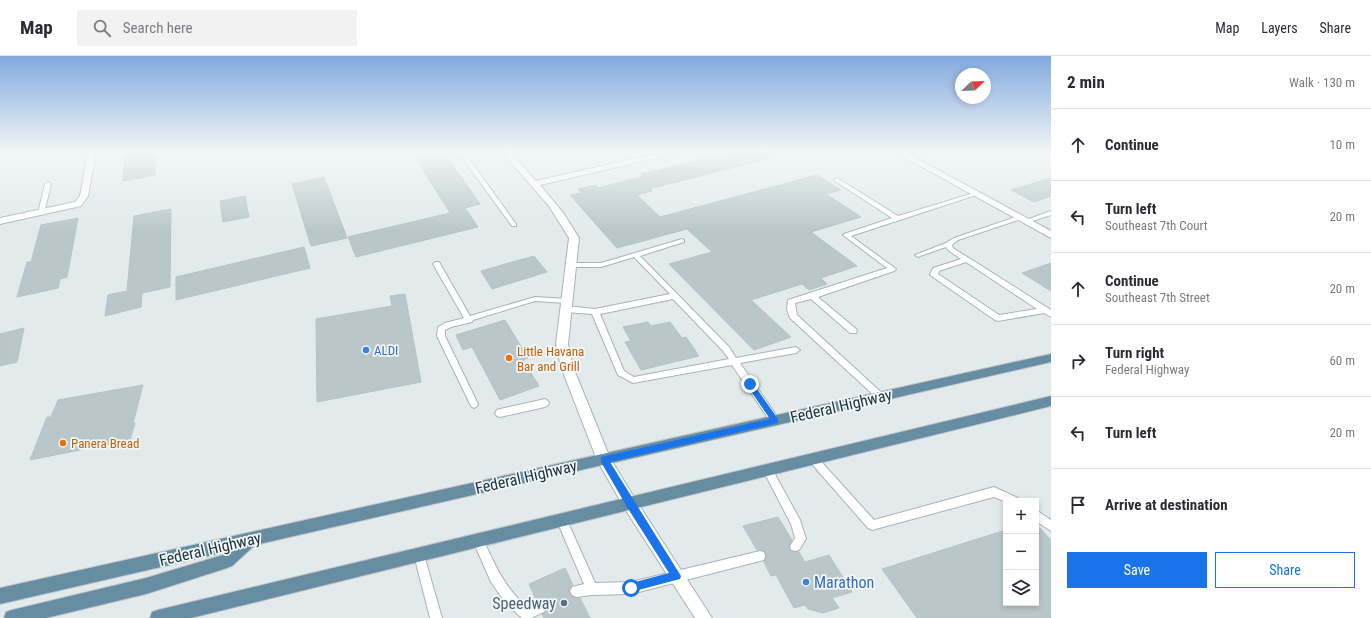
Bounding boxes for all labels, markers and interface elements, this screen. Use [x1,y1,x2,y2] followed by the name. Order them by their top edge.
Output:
[77,10,357,46] search box
[20,16,53,39] text: Map
[91,17,113,39] icon: search
[123,19,193,37] text: Search here
[1215,20,1239,36] text: Map
[1261,20,1298,36] text: Layers
[1320,20,1351,36] text: Share
[955,68,991,104] north arrow
[1067,72,1105,92] text: 2 min
[1289,75,1355,90] text: Walk · 130 m
[1067,134,1089,156] icon: ahead
[1105,136,1159,154] text: Continue
[1329,137,1355,152] text: 10 m
[1105,200,1156,218] text: Turn left
[1067,206,1089,228] icon: left
[1329,209,1355,224] text: 20 m
[1105,218,1208,233] text: Southeast 7th Court
[1105,272,1159,290] text: Continue
[1067,278,1089,300] icon: ahead
[1329,281,1355,296] text: 20 m
[1105,290,1210,305] text: Southeast 7th Street
[374,343,398,358] place label: ALDI
[517,344,584,374] place label: Little Havana Bar and Grill
[1105,344,1164,362] text: Turn right
[361,345,371,355] marker: ALDI
[1067,350,1089,372] icon: right
[504,353,514,363] marker: Little Havana Bar and Grill
[1329,353,1355,368] text: 60 m
[1105,362,1189,377] text: Federal Highway
[741,375,759,393] route end
[788,385,894,427] street label: Federal Highway
[1067,422,1089,444] icon: left
[1105,424,1156,442] text: Turn left
[1329,425,1355,440] text: 20 m
[71,436,139,451] place label: Panera Bread
[58,438,68,448] marker: Panera Bread
[473,456,579,498] street label: Federal Highway
[1067,494,1089,516] icon: arrive
[1105,496,1228,514] text: Arrive at destination
[1003,498,1039,606] map controls
[1003,498,1039,534] button: +
[157,528,263,570] street label: Federal Highway
[1003,534,1039,570] button: −
[1067,552,1207,588] button: Save
[1215,552,1355,588] button: Share
[1003,570,1039,606] button: layers
[814,573,874,592] place label: Marathon
[801,577,811,587] marker: Marathon
[622,579,640,597] route start
[492,594,556,613] place label: Speedway
[559,598,569,608] marker: Speedway

